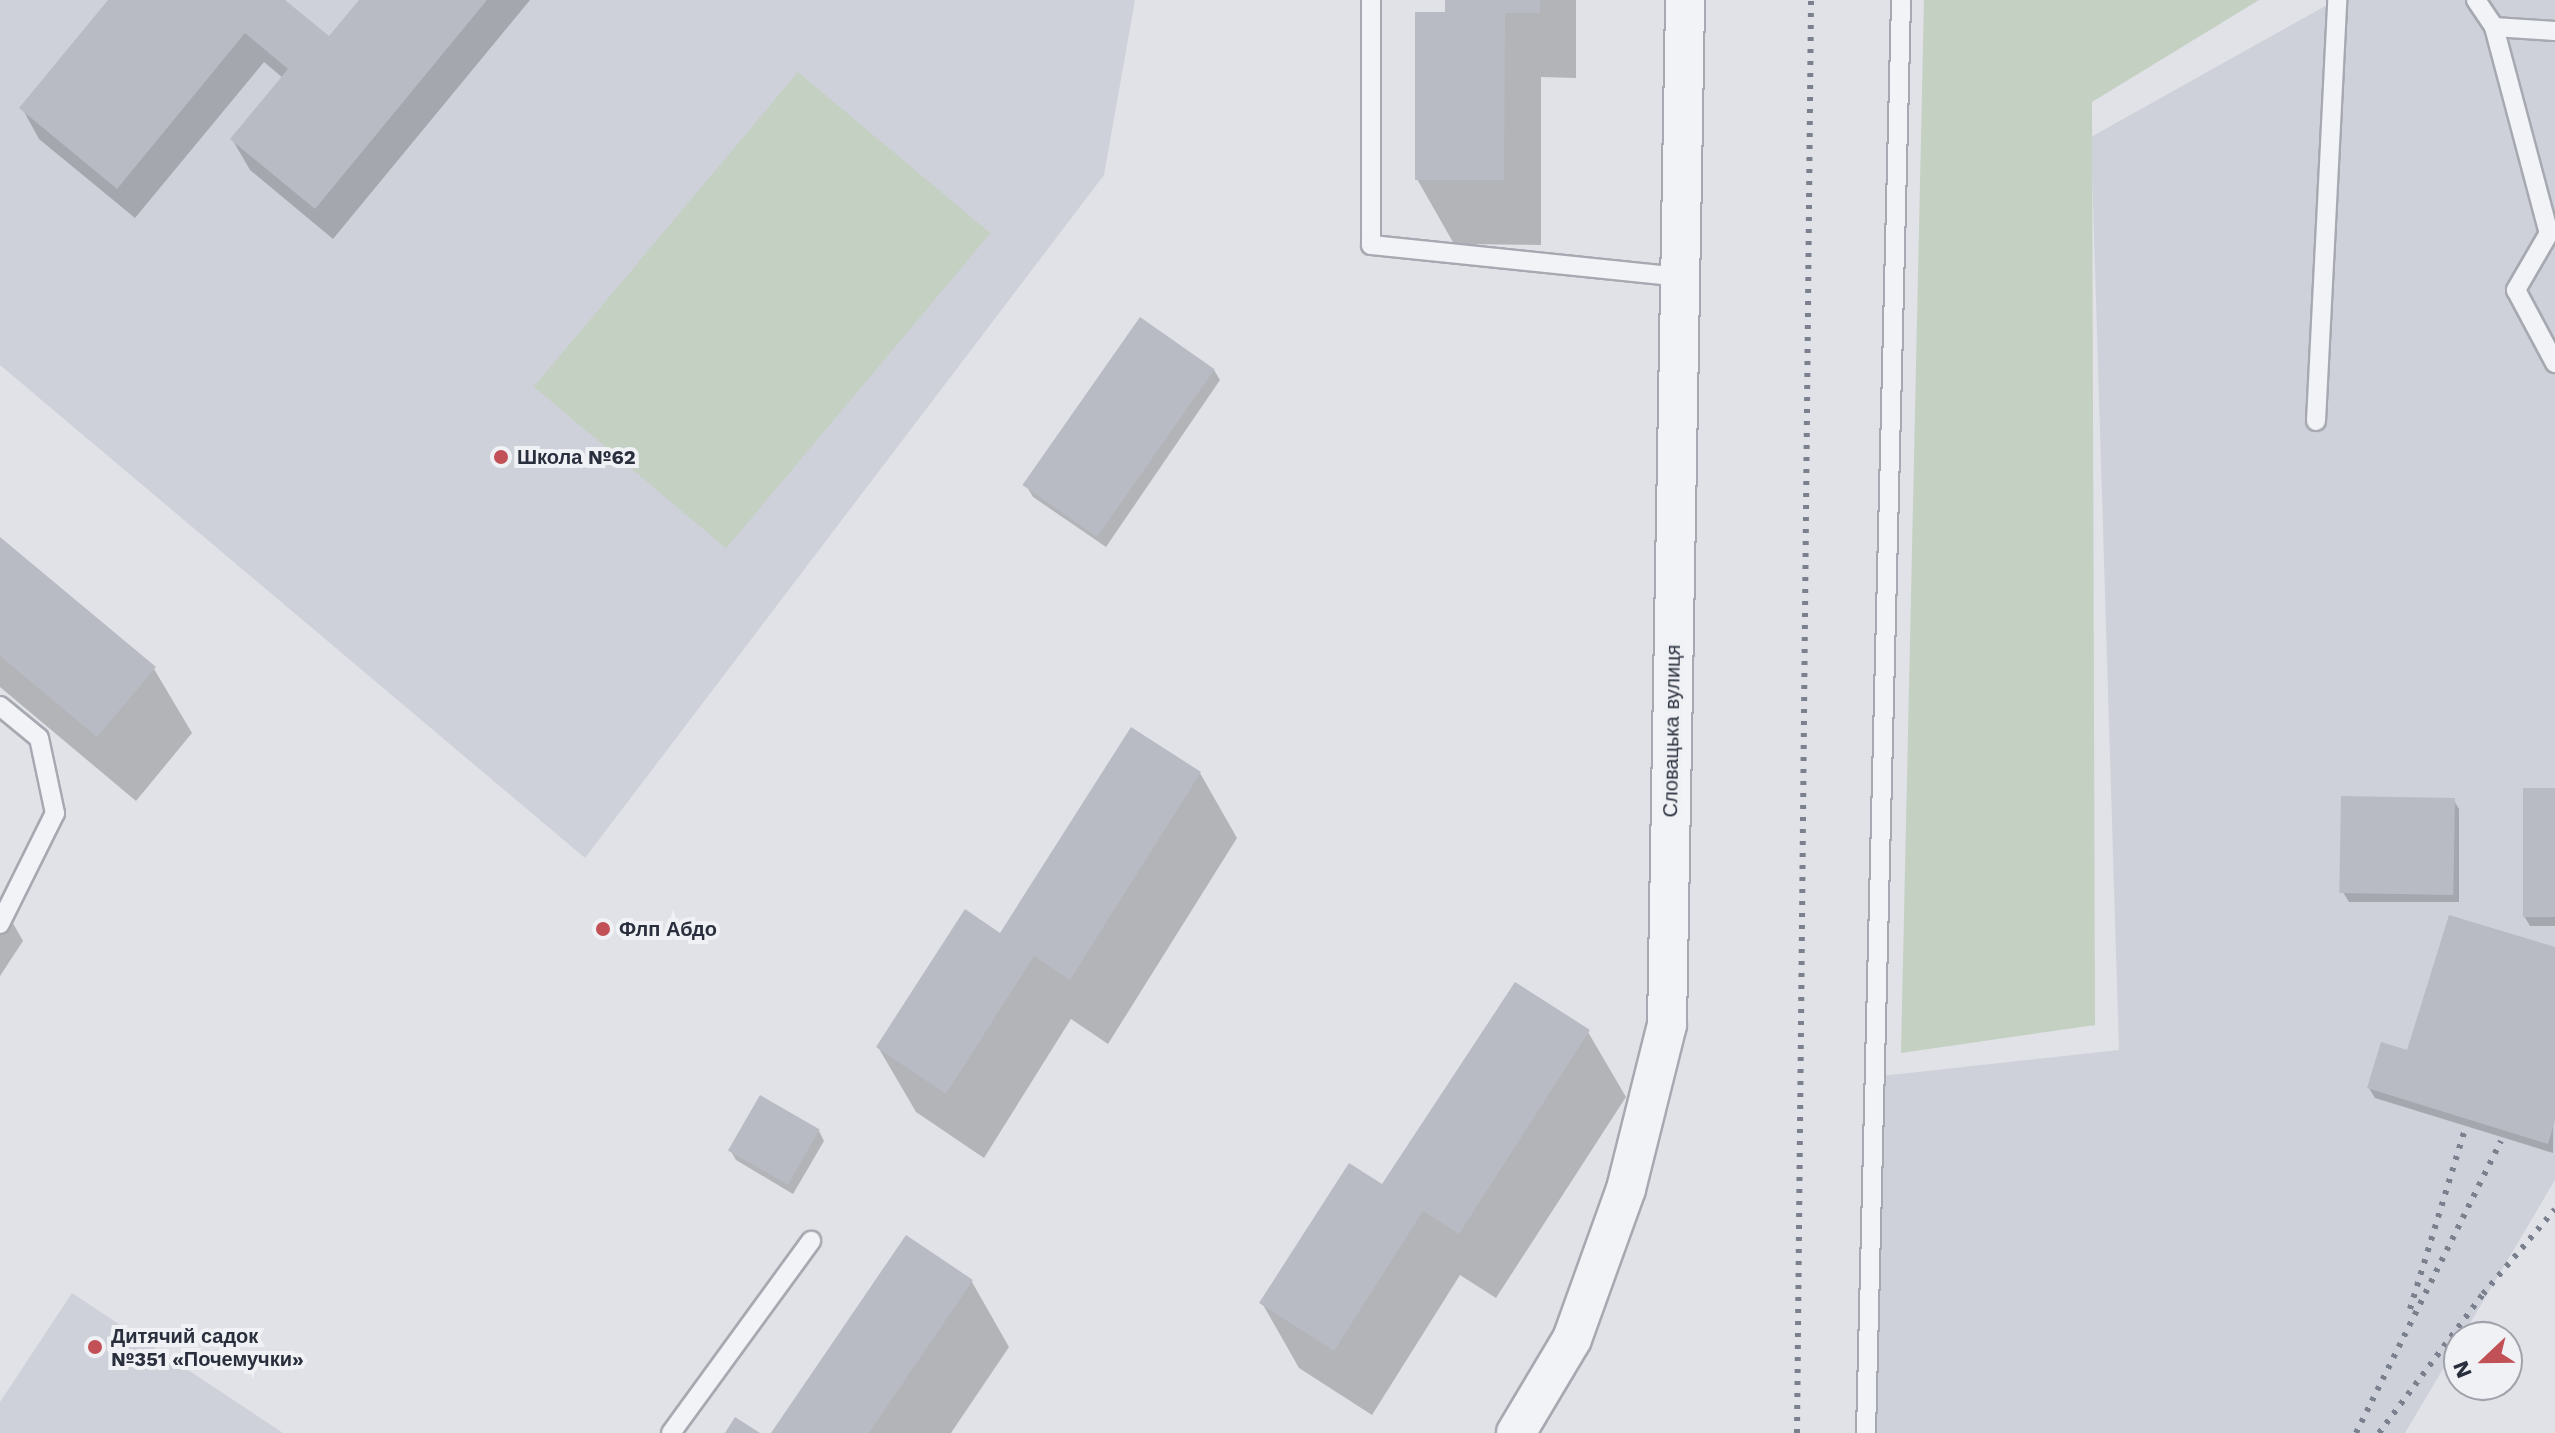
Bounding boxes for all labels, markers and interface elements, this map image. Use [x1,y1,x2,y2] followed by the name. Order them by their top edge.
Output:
[517,445,636,469] place label: Школа №62
[492,448,510,466] marker: Школа №62
[1658,644,1686,818] street label: Словацька вулиця
[619,917,717,941] place label: Флп Абдо
[594,920,612,938] marker: Флп Абдо
[2443,1321,2523,1401] north arrow
[111,1324,304,1371] place label: Дитячий садок №351 «Почемучки»
[86,1338,104,1356] marker: Дитячий садок №351 «Почемучки»
[2447,1357,2477,1382] text: N

